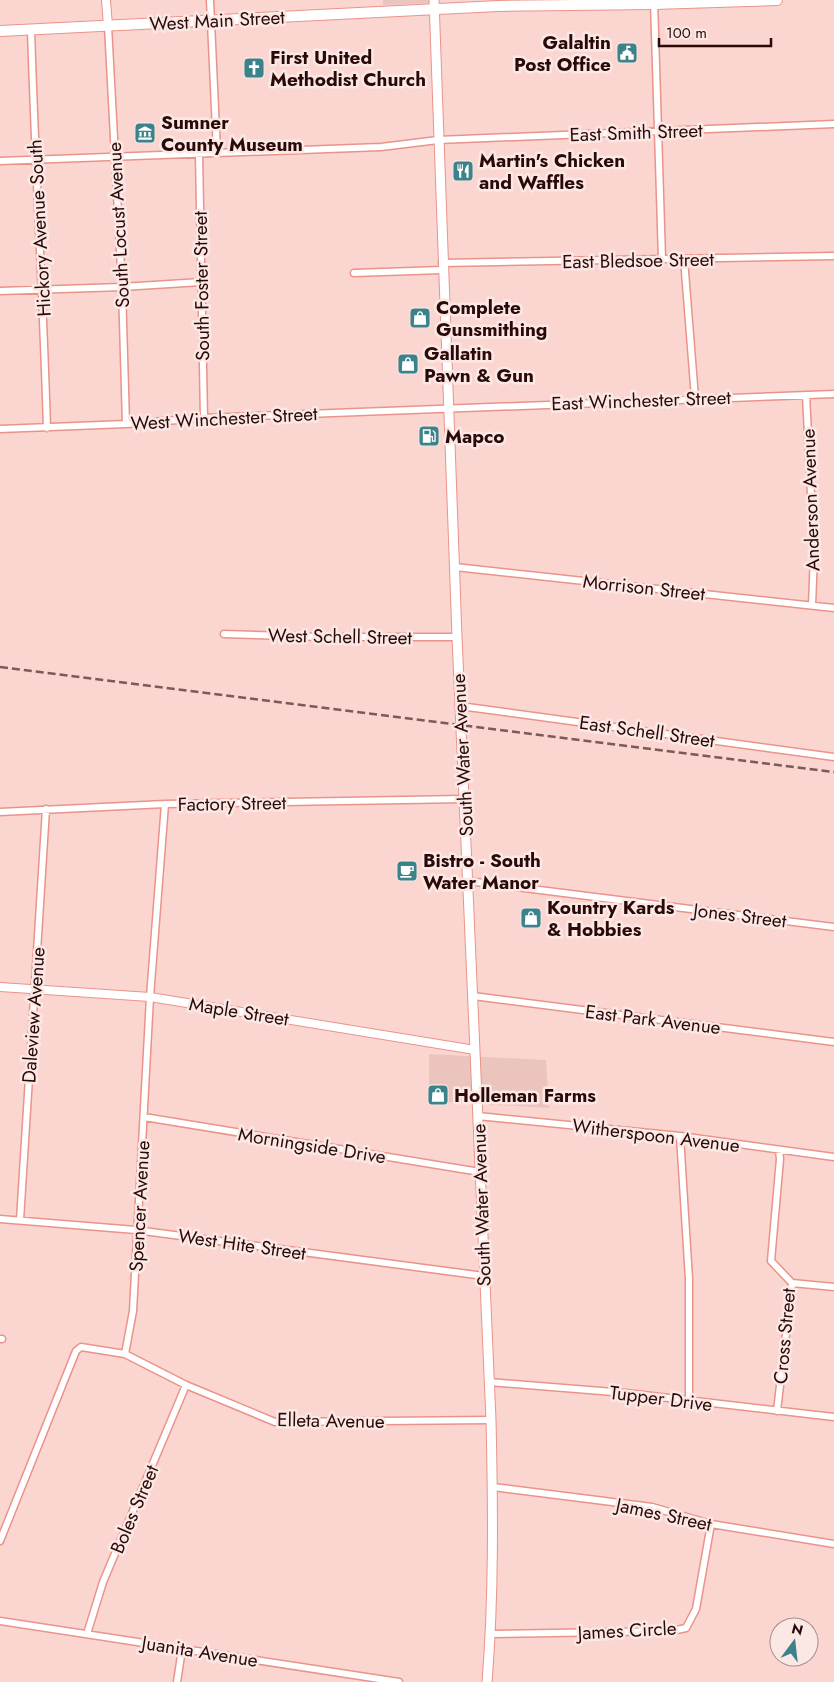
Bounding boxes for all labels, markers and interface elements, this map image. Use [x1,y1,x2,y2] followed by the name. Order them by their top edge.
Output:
[149,3,286,38] street label: West Main Street
[659,15,772,47] scale bar
[666,22,707,44] text: 100 m
[514,29,611,78] place label: Galaltin Post Office
[615,41,639,65] public building icon: Galaltin Post Office
[270,44,426,93] place label: First United Methodist Church
[242,56,266,80] church icon: First United Methodist Church
[161,109,303,158] place label: Sumner County Museum
[569,117,704,148] street label: East Smith Street
[133,121,157,145] museum icon: Sumner County Museum
[21,139,58,317] street label: Hickory Avenue South
[101,141,136,309] street label: South Locust Avenue
[479,147,625,196] place label: Martin's Chicken and Waffles
[451,159,475,183] restaurant icon: Martin's Chicken and Waffles
[187,210,216,361] street label: South Foster Street
[562,246,715,275] street label: East Bledsoe Street
[436,294,547,343] place label: Complete Gunsmithing
[408,306,432,330] shop icon: Complete Gunsmithing
[424,340,534,389] place label: Gallatin Pawn & Gun
[396,352,420,376] shop icon: Gallatin Pawn & Gun
[551,384,732,417] street label: East Winchester Street
[130,400,319,437] street label: West Winchester Street
[445,423,505,450] place label: Mapco
[417,424,441,448] fuel station icon: Mapco
[795,428,826,572] street label: Anderson Avenue
[581,568,707,607] street label: Morrison Street
[268,622,413,651] street label: West Schell Street
[445,673,480,837] street label: South Water Avenue
[577,709,717,754] street label: East Schell Street
[177,789,287,818] street label: Factory Street
[423,847,541,896] place label: Bistro - South Water Manor
[395,859,419,883] cafe icon: Bistro - South Water Manor
[547,894,675,943] place label: Kountry Kards & Hobbies
[689,896,788,935] street label: Jones Street
[519,906,543,930] shop icon: Kountry Kards & Hobbies
[15,946,52,1084] street label: Daleview Avenue
[187,990,291,1033] street label: Maple Street
[584,998,722,1041] street label: East Park Avenue
[454,1082,596,1109] place label: Holleman Farms
[426,1083,450,1107] shop icon: Holleman Farms
[571,1112,742,1159] street label: Witherspoon Avenue
[236,1120,388,1171] street label: Morningside Drive
[465,1123,498,1287] street label: South Water Avenue
[123,1140,156,1272] street label: Spencer Avenue
[176,1222,308,1267] street label: West Hite Street
[767,1287,802,1385] street label: Cross Street
[608,1379,714,1418] street label: Tupper Drive
[277,1406,385,1435] street label: Elleta Avenue
[104,1460,165,1558] street label: Boles Street
[611,1491,715,1538] street label: James Street
[574,1614,677,1647] street label: James Circle
[769,1617,819,1667] north arrow
[789,1618,805,1641] text: N
[137,1629,260,1674] street label: Juanita Avenue

